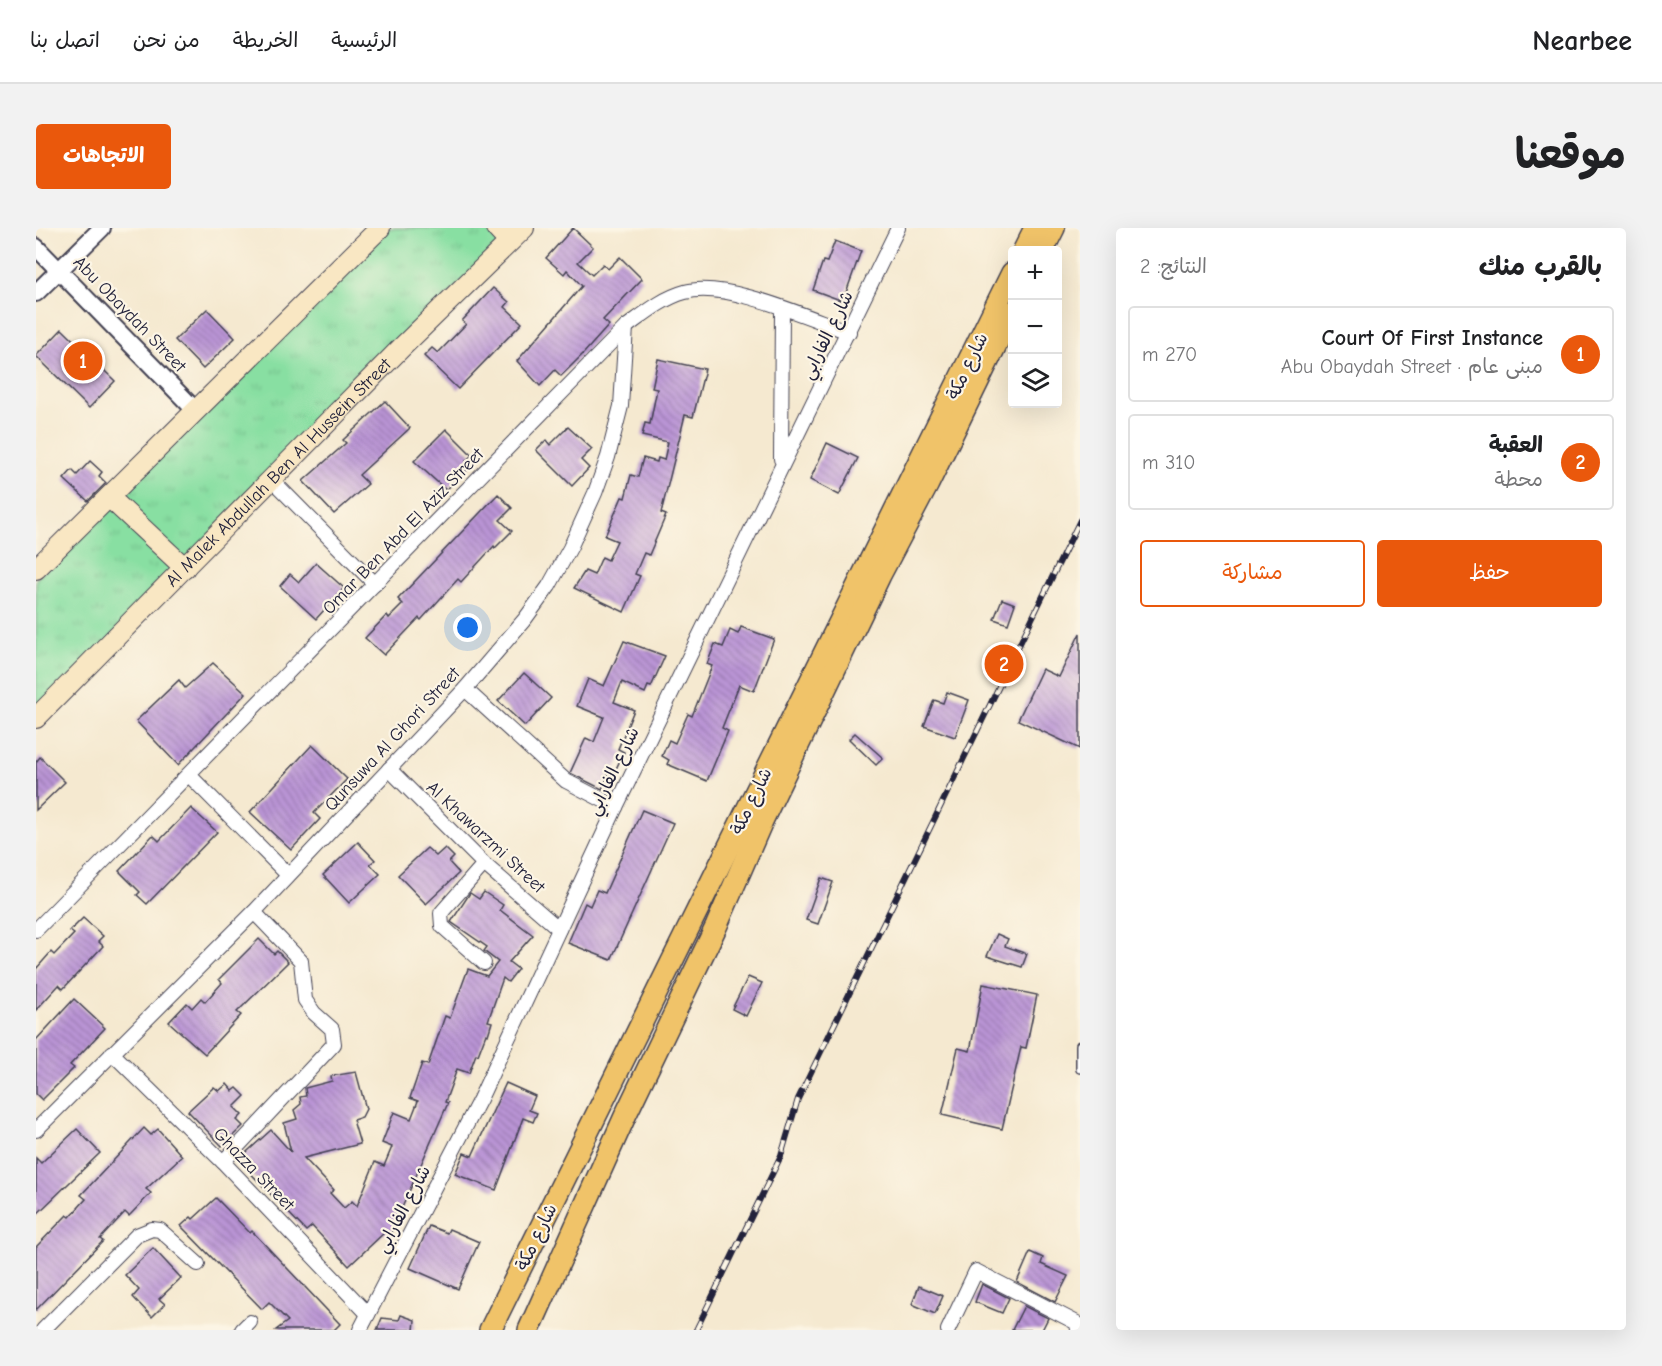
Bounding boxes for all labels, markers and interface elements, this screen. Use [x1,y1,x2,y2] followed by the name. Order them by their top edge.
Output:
[1532,25,1632,57] text: Nearbee
[30,28,100,52] text: اتصل بنا
[133,28,200,52] text: من نحن
[233,28,298,52] text: الخريطة
[331,28,397,52] text: الرئيسية
[36,124,171,189] button: الاتجاهات
[1515,130,1626,179] text: موقعنا
[1008,246,1062,408] map controls
[1008,246,1062,300] button: +
[69,252,191,377] street label: Abu Obaydah Street
[1479,252,1602,282] text: بالقرب منك
[1140,255,1207,278] text: النتائج: 2
[797,287,862,385] street label: شارع الفارابي
[1008,300,1062,354] button: −
[1322,325,1543,351] text: Court Of First Instance
[942,329,993,403] street label: شارع مكة
[64,338,102,384] pin: 1
[1142,343,1197,366] text: 270 m
[1577,343,1584,366] text: 1
[162,354,396,591] street label: Al Malek Abdullah Ben Al Hussein Street
[1008,354,1062,408] button: layers
[1281,355,1543,378] text: مبنى عام · Abu Obaydah Street
[1489,432,1543,458] text: العقبة
[318,443,489,619] street label: Omar Ben Abd El Aziz Street
[1142,451,1195,474] text: 310 m
[1576,451,1585,474] text: 2
[1495,468,1543,491] text: محطة
[1140,540,1365,607] button: مشاركة
[1377,540,1602,607] button: حفظ
[453,613,482,642] your location
[984,642,1024,686] pin: 2
[320,662,465,816] street label: Qunsuwa Al Ghori Street
[583,723,648,821] street label: شارع الفارابي
[726,764,777,838] street label: شارع مكة
[422,777,550,898] street label: Al Khawarzmi Street
[209,1123,299,1216] street label: Ghazza Street
[372,1162,440,1259] street label: شارع الفارابي
[511,1200,562,1274] street label: شارع مكة

